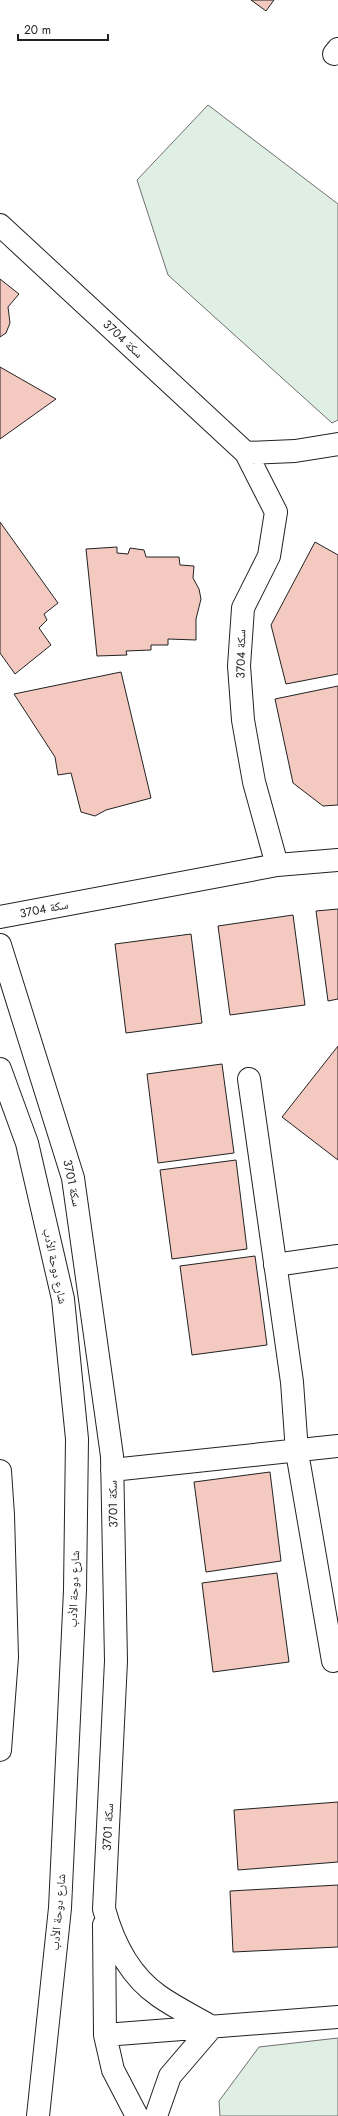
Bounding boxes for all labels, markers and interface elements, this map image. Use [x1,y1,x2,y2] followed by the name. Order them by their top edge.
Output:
[18,16,108,42] scale bar
[24,21,51,39] text: 20 m
[99,316,147,362] street label: سكة 3704
[232,629,250,679] street label: سكة 3704
[18,895,70,923] street label: سكة 3704
[58,1158,86,1208] street label: سكة 3701
[38,1226,72,1306] street label: شارع دوحة الأدب
[104,1480,122,1528] street label: سكة 3701
[64,1550,84,1628] street label: شارع دوحة الأدب
[98,1803,118,1851] street label: سكة 3701
[46,1873,70,1951] street label: شارع دوحة الأدب

